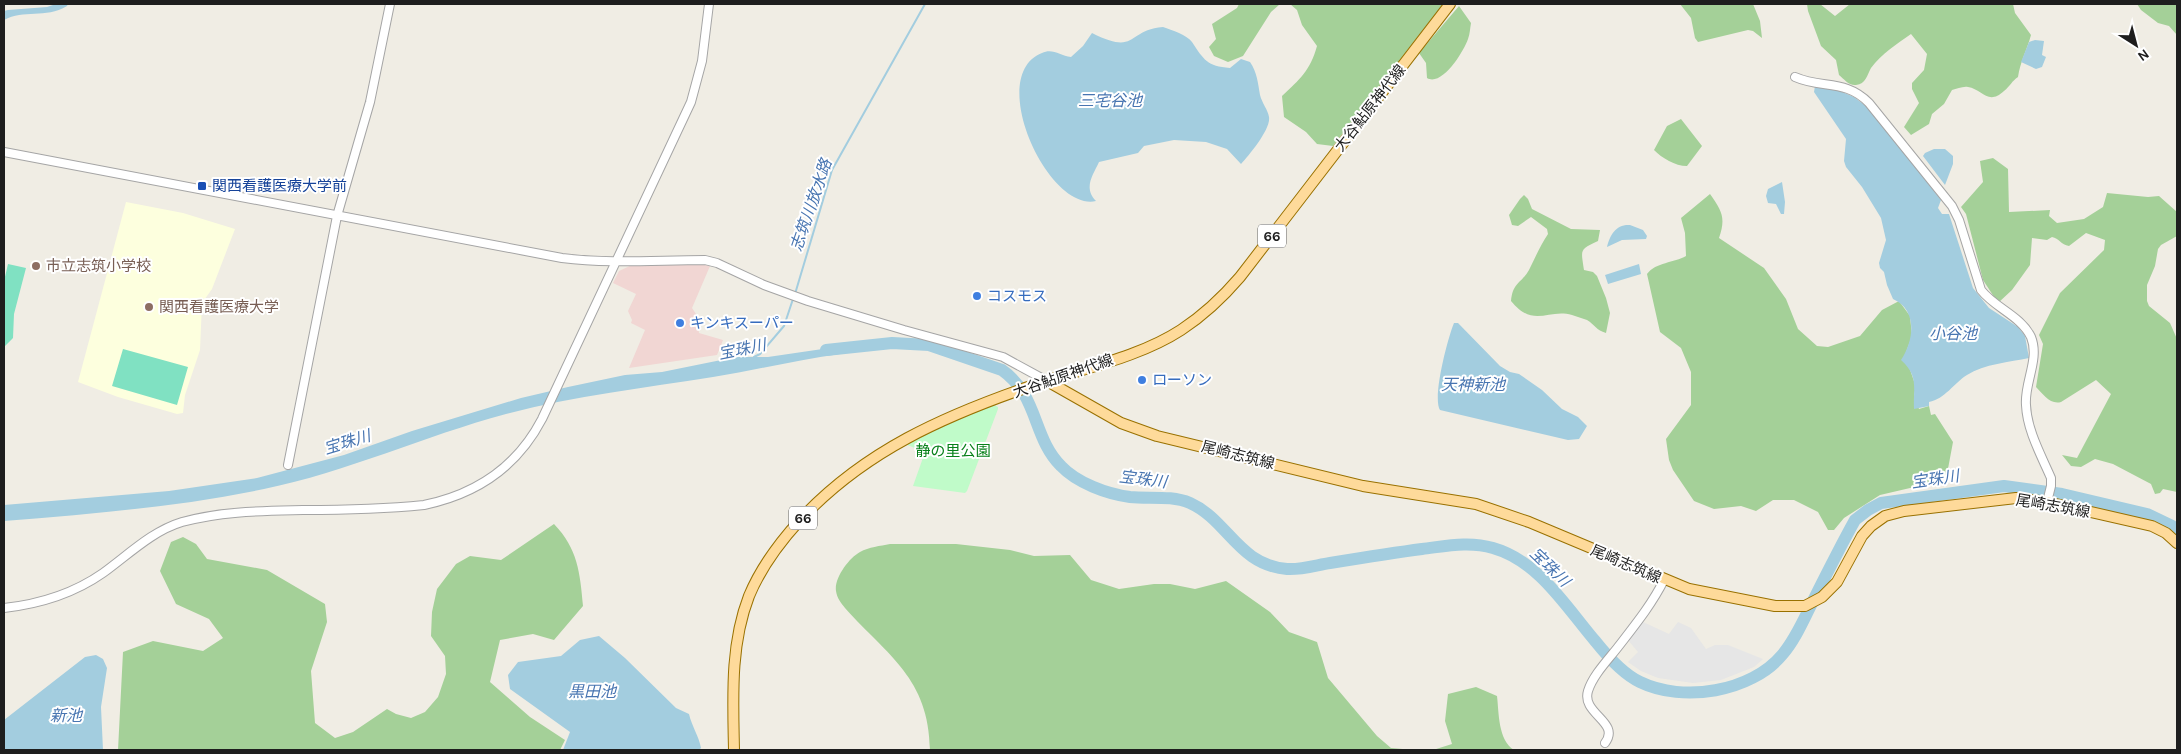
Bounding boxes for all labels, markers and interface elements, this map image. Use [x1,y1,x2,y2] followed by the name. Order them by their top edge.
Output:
[2111,20,2161,70] north arrow
[2134,45,2152,65] text: N
[1331,61,1409,155] street label: 大谷鮎原神代線
[1078,91,1144,110] water label: 三宅谷池
[786,155,836,253] water label: 志筑川放水路
[212,177,347,195] place label: 関西看護医療大学前
[196,180,208,192] marker: 関西看護医療大学前
[1258,225,1286,248] road number: 66
[46,257,151,275] place label: 市立志筑小学校
[30,260,42,272] marker: 市立志筑小学校
[987,287,1047,305] place label: コスモス
[971,290,983,302] marker: コスモス
[159,298,279,316] place label: 関西看護医療大学
[143,301,155,313] marker: 関西看護医療大学
[690,314,794,332] place label: キンキスーパー
[674,317,686,329] marker: キンキスーパー
[1929,324,1979,343] water label: 小谷池
[717,335,769,363] water label: 宝珠川
[1010,350,1116,402] street label: 大谷鮎原神代線
[1152,371,1212,389] place label: ローソン
[1136,374,1148,386] marker: ローソン
[1441,375,1507,394] water label: 天神新池
[321,425,375,458] water label: 宝珠川
[1199,437,1277,473] street label: 尾崎志筑線
[915,442,991,460] park label: 静の里公園
[1910,466,1962,492] water label: 宝珠川
[1118,467,1170,492] water label: 宝珠川
[2014,491,2092,521] street label: 尾崎志筑線
[789,506,817,530] road number: 66
[1588,541,1664,587] street label: 尾崎志筑線
[1526,543,1575,592] water label: 宝珠川
[568,682,618,701] water label: 黒田池
[50,706,84,725] water label: 新池

